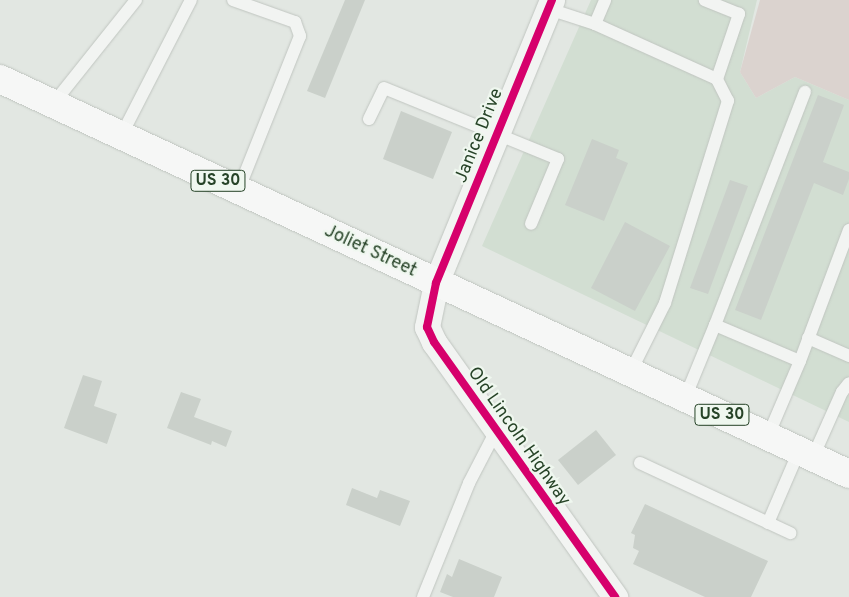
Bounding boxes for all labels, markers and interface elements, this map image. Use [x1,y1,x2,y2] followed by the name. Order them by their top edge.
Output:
[451,86,509,186] street label: Janice Drive
[189,168,247,195] road number: US 30
[320,221,420,283] street label: Joliet Street
[462,363,574,511] street label: Old Lincoln Highway
[693,402,751,428] road number: US 30

